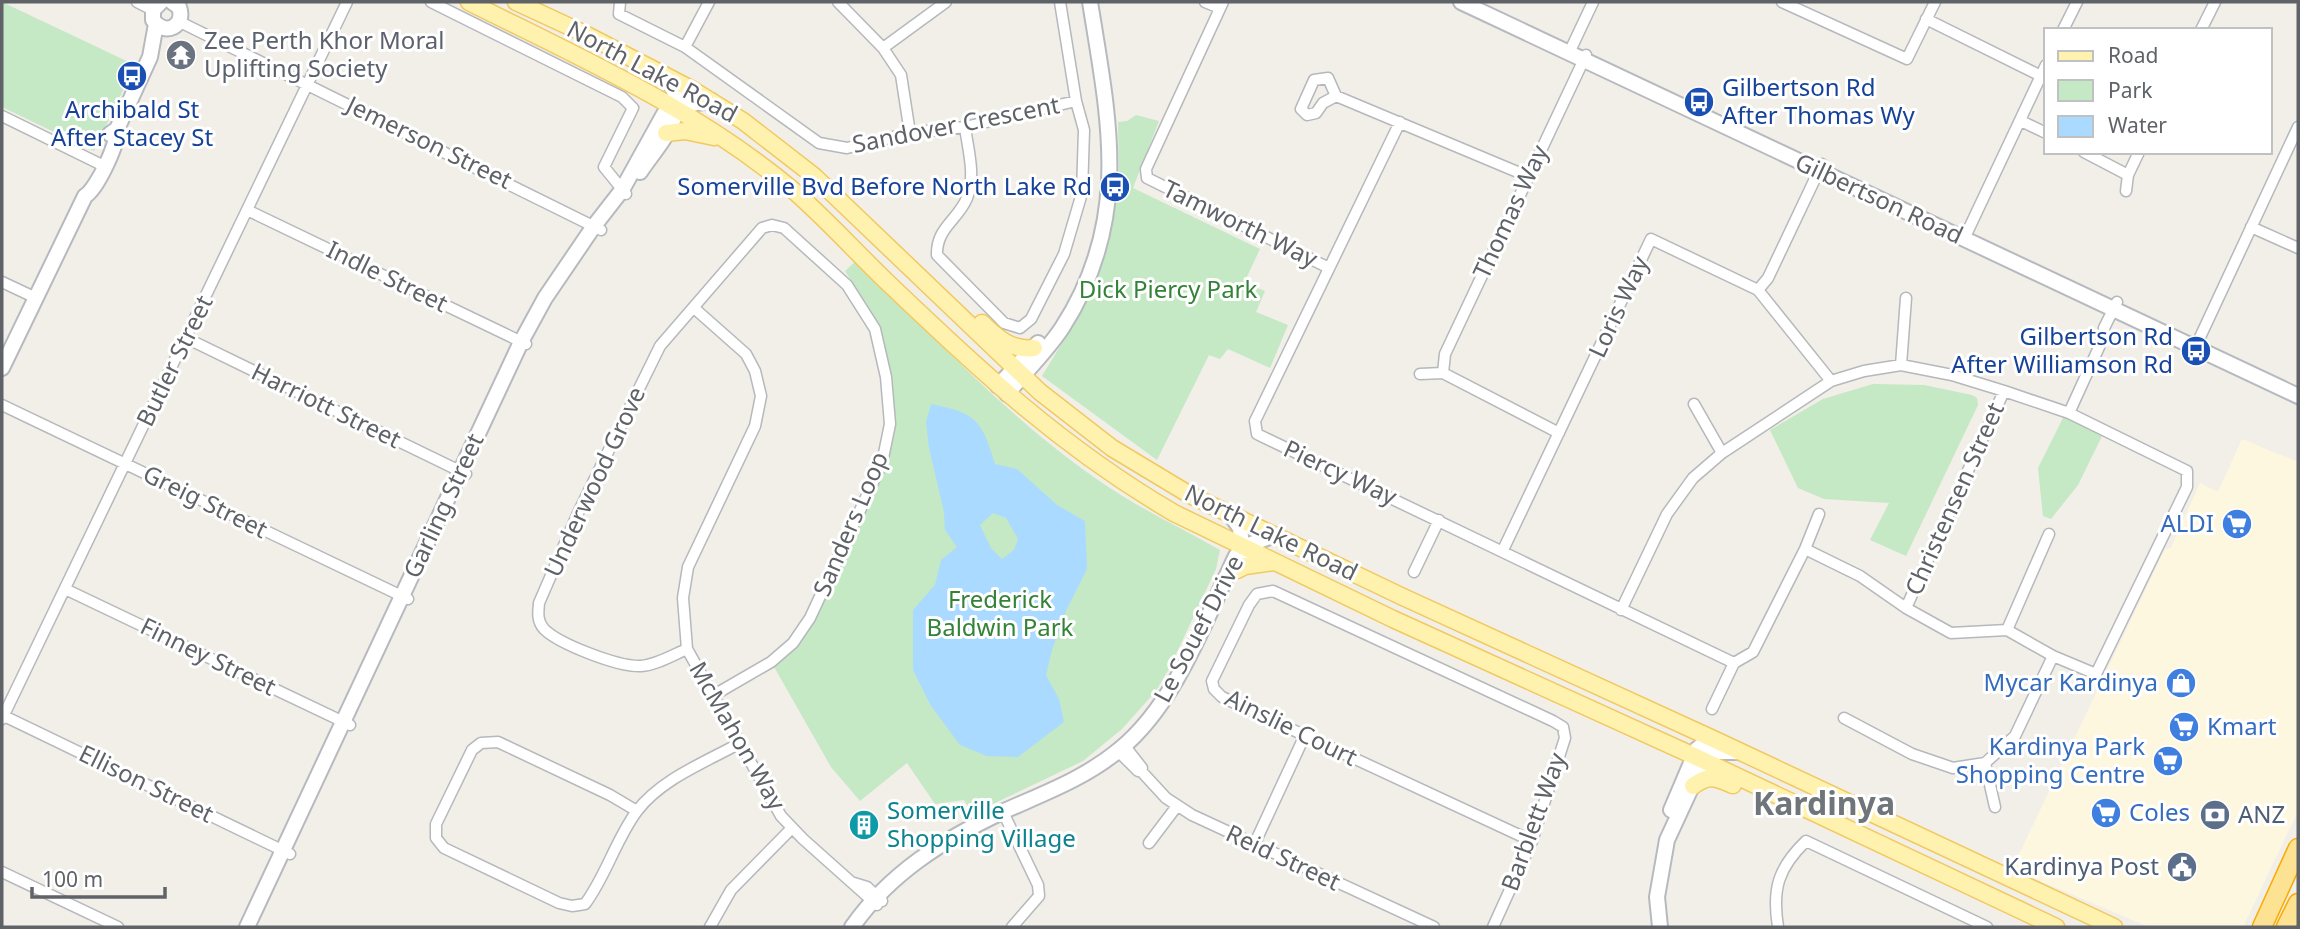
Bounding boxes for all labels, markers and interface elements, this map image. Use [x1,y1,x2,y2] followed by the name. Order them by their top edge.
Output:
[562,12,744,130] street label: North Lake Road
[204,23,444,84] place label: Zee Perth Khor Moral Uplifting Society
[2044,28,2272,154] legend
[164,38,198,72] temple icon: Zee Perth Khor Moral Uplifting Society
[2108,41,2158,69] text: Road
[115,59,149,93] bus stop icon: Archibald St After Stacey St
[1722,70,1916,131] place label: Gilbertson Rd After Thomas Wy
[2108,76,2153,104] text: Park
[1682,85,1716,119] bus stop icon: Gilbertson Rd After Thomas Wy
[340,86,518,196] street label: Jemerson Street
[849,87,1062,160] street label: Sandover Crescent
[51,92,213,153] place label: Archibald St After Stacey St
[2108,111,2167,139] text: Water
[1464,139,1555,284] street label: Thomas Way
[1790,144,1969,251] street label: Gilbertson Road
[677,169,1092,202] place label: Somerville Bvd Before North Lake Rd
[1098,170,1132,204] bus stop icon: Somerville Bvd Before North Lake Rd
[1158,171,1324,275] street label: Tamworth Way
[322,232,454,319] street label: Indle Street
[1580,250,1656,362] street label: Loris Way
[1079,272,1258,305] park label: Dick Piercy Park
[128,289,220,431] street label: Butler Street
[1951,319,2173,380] place label: Gilbertson Rd After Williamson Rd
[2179,334,2213,368] bus stop icon: Gilbertson Rd After Williamson Rd
[246,354,407,455] street label: Harriott Street
[535,381,652,582] street label: Underwood Grove
[1896,396,2011,600] street label: Christensen Street
[395,427,491,583] street label: Garling Street
[1279,431,1403,513] street label: Piercy Way
[804,446,895,601] street label: Sanders Loop
[138,456,274,545] street label: Greig Street
[1180,475,1364,588] street label: North Lake Road
[2160,506,2214,539] place label: ALDI
[2220,507,2254,541] supermarket icon: ALDI
[1145,549,1250,708] street label: Le Souef Drive
[927,582,1074,643] park label: Frederick Baldwin Park
[135,609,282,703] street label: Finney Street
[682,655,795,816] street label: McMahon Way
[1984,665,2158,698] place label: Mycar Kardinya
[2164,666,2198,700] shop icon: Mycar Kardinya
[1220,680,1364,773] street label: Ainslie Court
[2207,709,2277,742] place label: Kmart
[2167,710,2201,744] supermarket icon: Kmart
[1956,729,2145,790] place label: Kardinya Park Shopping Centre
[74,736,220,830] street label: Ellison Street
[2151,744,2185,778] supermarket icon: Kardinya Park Shopping Centre
[1492,747,1573,895] street label: Barblett Way
[1753,781,1895,824] district label: Kardinya
[887,793,1076,854] place label: Somerville Shopping Village
[2129,795,2190,828] place label: Coles
[2089,796,2123,830] supermarket icon: Coles
[2238,797,2285,830] place label: ANZ
[2198,798,2232,832] bank icon: ANZ
[847,808,881,842] building icon: Somerville Shopping Village
[1221,816,1346,898] street label: Reid Street
[2004,849,2159,882] place label: Kardinya Post
[2165,850,2199,884] public building icon: Kardinya Post
[32,856,164,900] scale bar
[42,865,103,893] text: 100 m

